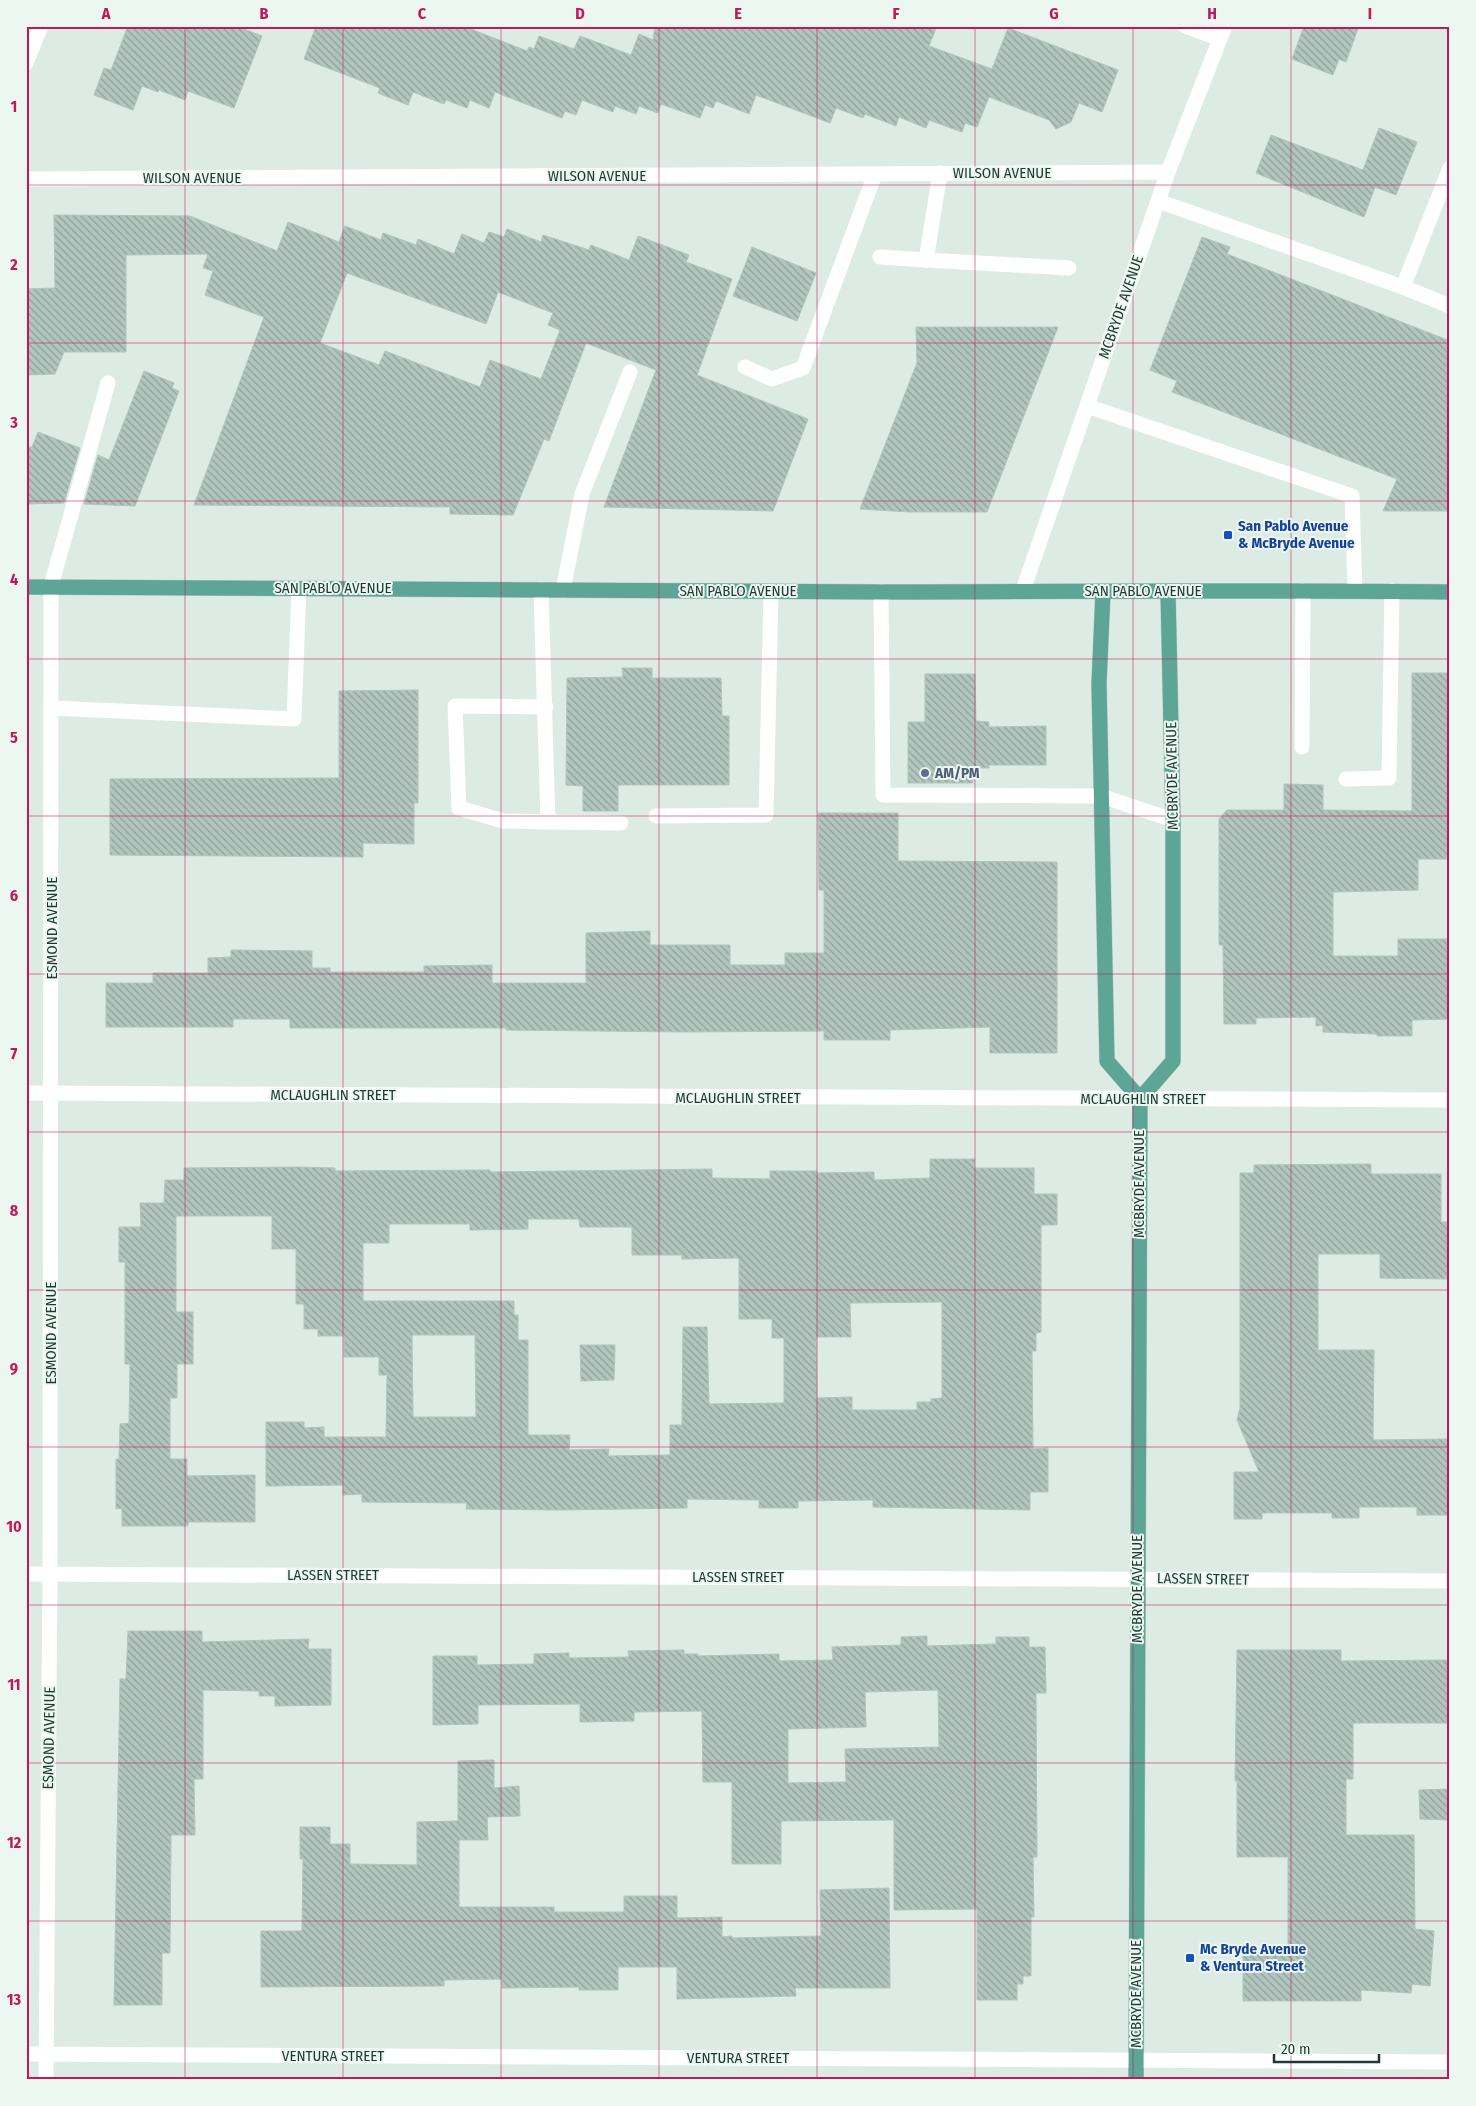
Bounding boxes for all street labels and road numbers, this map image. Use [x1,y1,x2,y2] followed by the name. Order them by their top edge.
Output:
[953,164,1051,182] street label: WILSON AVENUE
[548,167,646,185] street label: WILSON AVENUE
[143,169,241,187] street label: WILSON AVENUE
[1095,253,1147,361] street label: MCBRYDE AVENUE
[274,579,392,597] street label: SAN PABLO AVENUE
[679,582,797,600] street label: SAN PABLO AVENUE
[1084,582,1202,600] street label: SAN PABLO AVENUE
[1162,722,1182,830] street label: MCBRYDE AVENUE
[43,877,61,979] street label: ESMOND AVENUE
[270,1086,396,1104] street label: MCLAUGHLIN STREET
[675,1089,801,1107] street label: MCLAUGHLIN STREET
[1080,1090,1206,1108] street label: MCLAUGHLIN STREET
[1130,1130,1148,1238] street label: MCBRYDE AVENUE
[42,1282,60,1384] street label: ESMOND AVENUE
[1128,1535,1146,1643] street label: MCBRYDE AVENUE
[287,1566,379,1584] street label: LASSEN STREET
[692,1568,784,1586] street label: LASSEN STREET
[1157,1569,1249,1589] street label: LASSEN STREET
[39,1686,59,1790] street label: ESMOND AVENUE
[1127,1940,1145,2048] street label: MCBRYDE AVENUE
[282,2047,384,2065] street label: VENTURA STREET
[687,2049,789,2067] street label: VENTURA STREET

